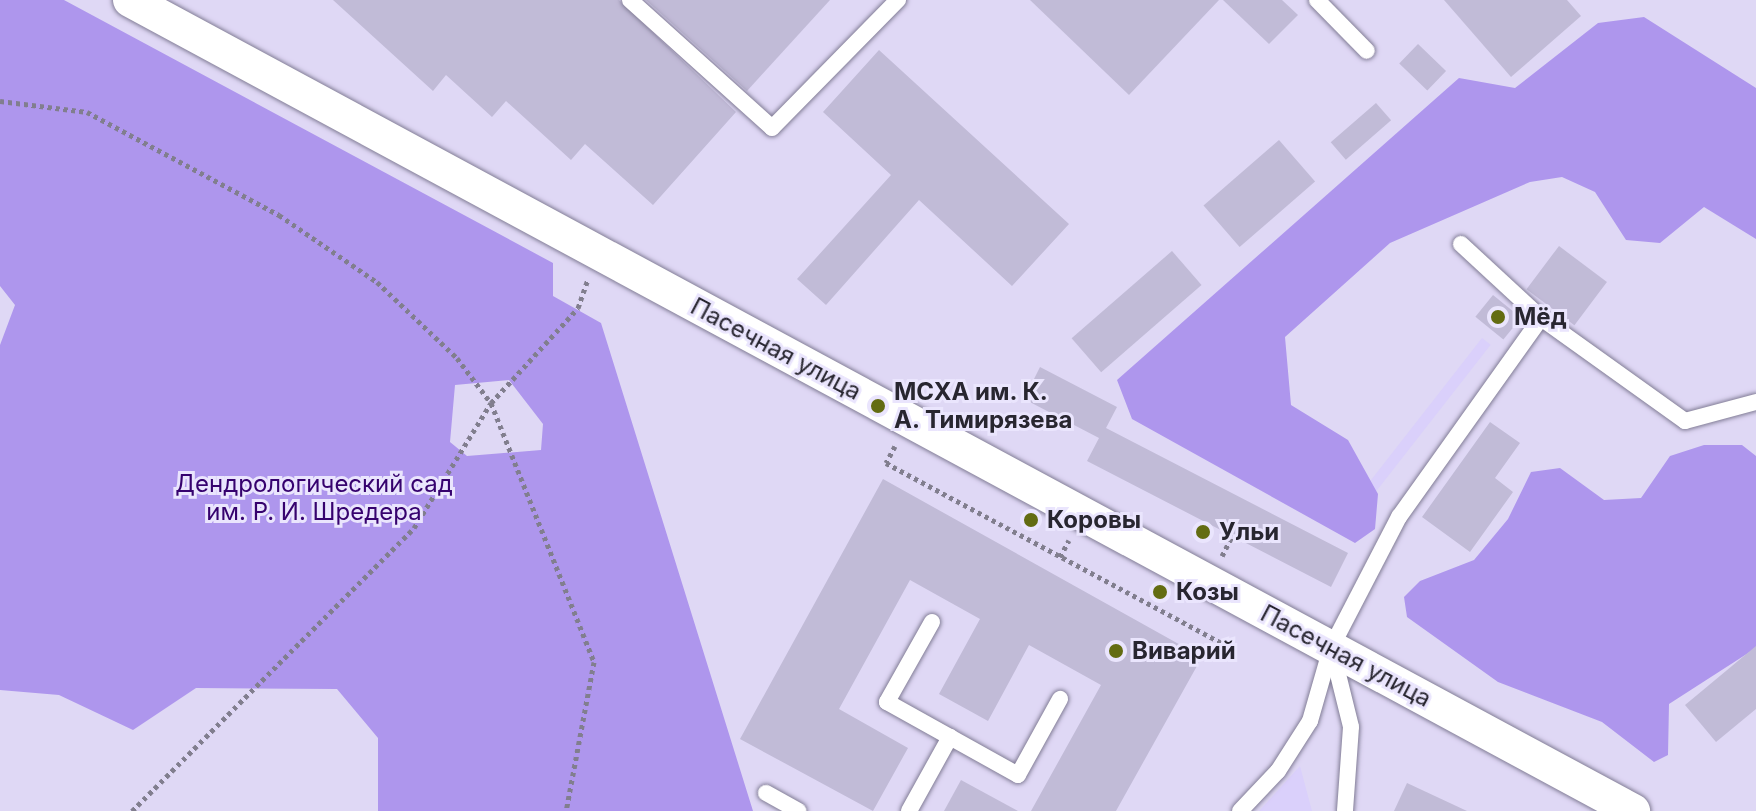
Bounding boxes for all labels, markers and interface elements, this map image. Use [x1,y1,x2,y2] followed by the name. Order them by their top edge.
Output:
[686,292,866,406] street label: Пасечная улица
[1514,303,1567,331] place label: Мёд
[1489,308,1507,326] marker: Мёд
[894,378,1073,434] place label: МСХА им. К. А. Тимирязева
[869,397,887,415] marker: МСХА им. К. А. Тимирязева
[175,470,453,526] park label: Дендрологический сад им. Р. И. Шредера
[1047,506,1141,534] place label: Коровы
[1022,511,1040,529] marker: Коровы
[1219,518,1279,546] place label: Ульи
[1194,523,1212,541] marker: Ульи
[1176,578,1239,606] place label: Козы
[1151,583,1169,601] marker: Козы
[1256,599,1436,713] street label: Пасечная улица
[1132,637,1236,665] place label: Виварий
[1107,642,1125,660] marker: Виварий

